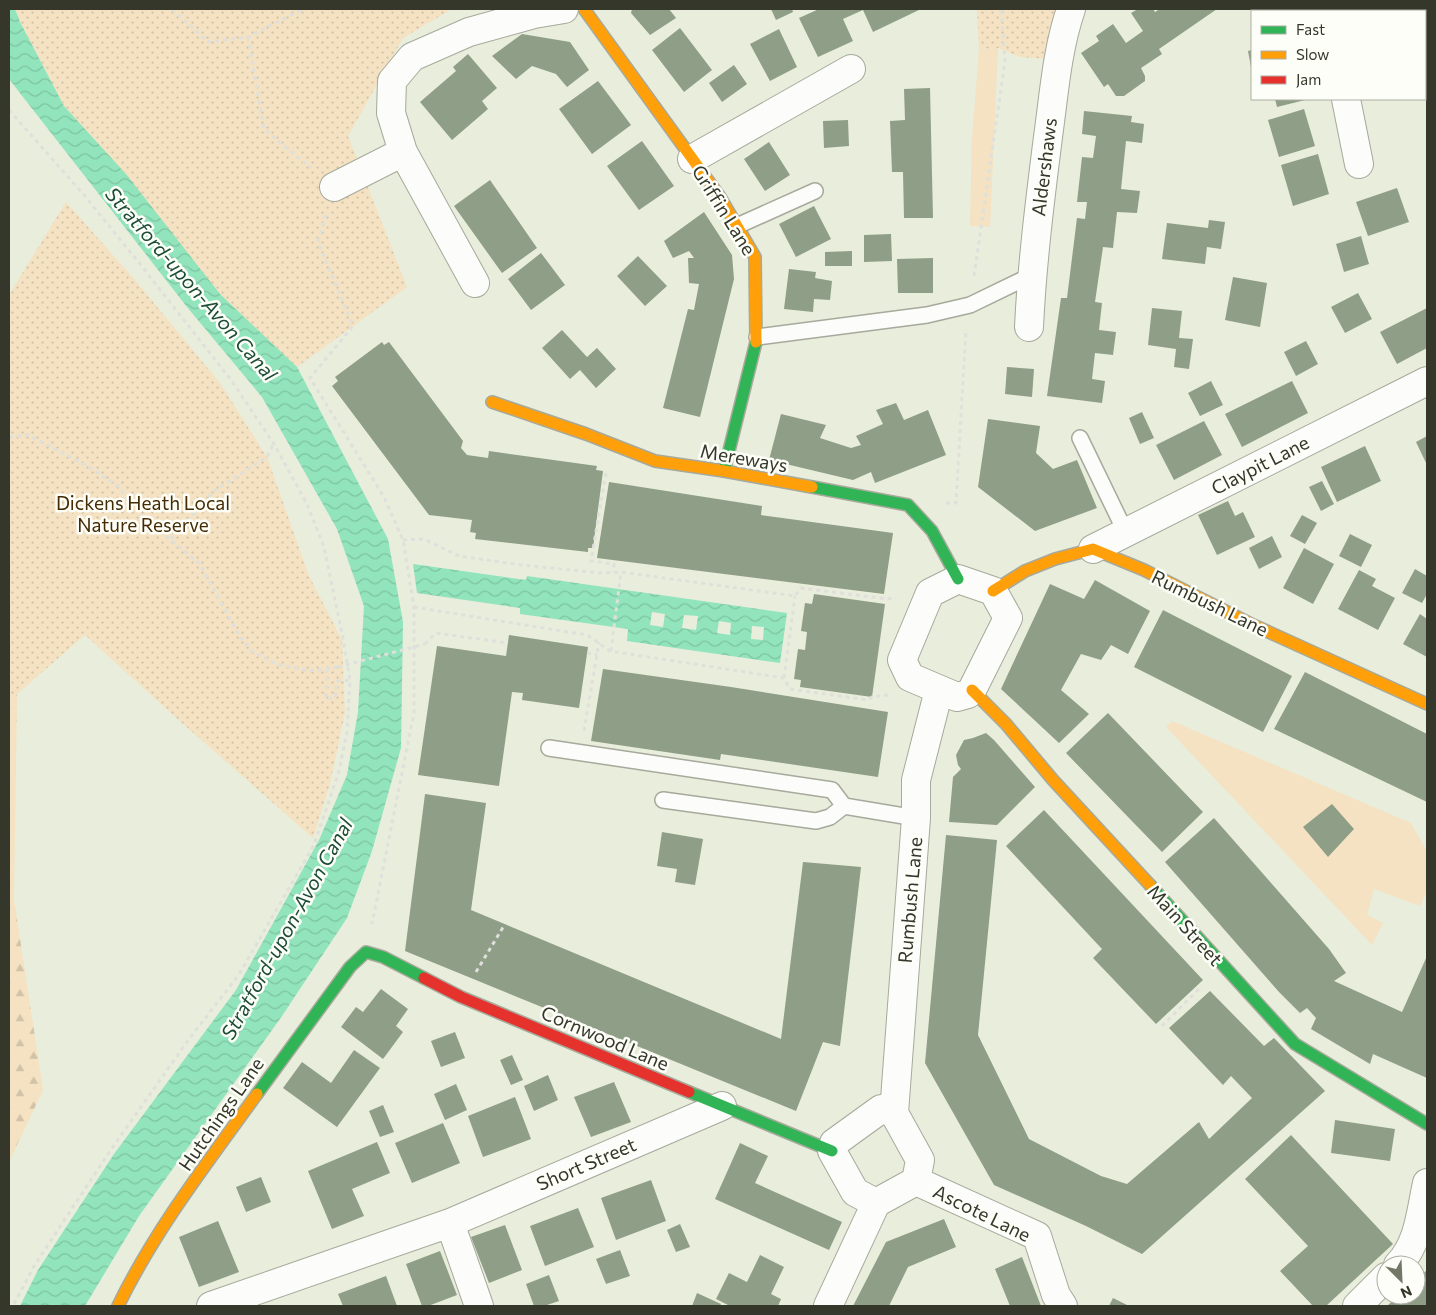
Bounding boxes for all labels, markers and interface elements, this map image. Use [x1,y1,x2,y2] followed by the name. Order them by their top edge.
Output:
[1251,10,1426,100] legend
[1296,20,1325,38] text: Fast
[1296,45,1329,63] text: Slow
[1296,70,1321,88] text: Jam
[1026,116,1061,218] street label: Aldershaws
[688,160,761,259] street label: Griffin Lane
[101,182,283,386] water label: Stratford-upon-Avon Canal
[1207,430,1313,499] street label: Claypit Lane
[699,439,790,477] street label: Mereways
[56,491,230,536] park label: Dickens Heath Local Nature Reserve
[1148,564,1272,641] street label: Rumbush Lane
[215,813,357,1043] water label: Stratford-upon-Avon Canal
[893,836,926,964] street label: Rumbush Lane
[1143,879,1228,970] street label: Main Street
[538,1000,673,1075] street label: Cornwood Lane
[173,1053,268,1175] street label: Hutchings Lane
[532,1132,639,1195] street label: Short Street
[930,1179,1035,1246] street label: Ascote Lane
[1376,1255,1426,1305] north arrow
[1398,1282,1415,1302] text: N

